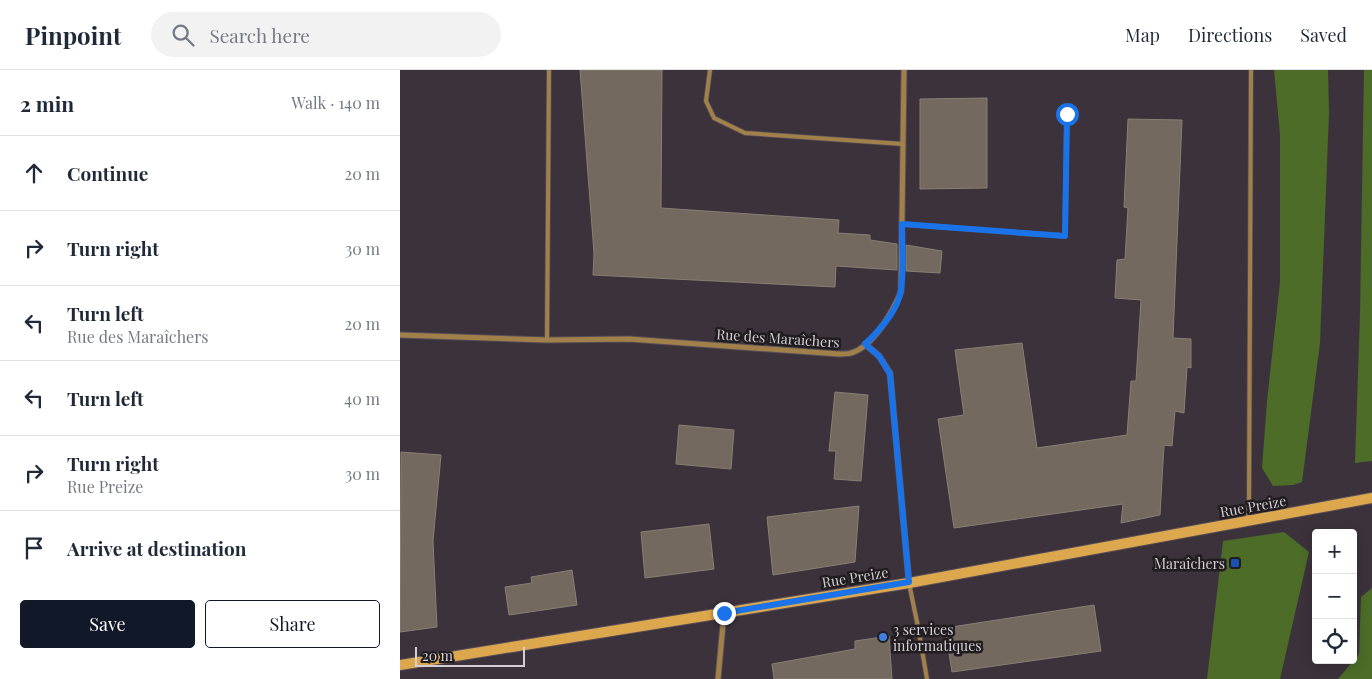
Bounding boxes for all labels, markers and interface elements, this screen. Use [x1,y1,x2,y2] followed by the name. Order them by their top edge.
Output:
[151,12,501,57] search box
[25,19,121,51] text: Pinpoint
[169,21,197,49] icon: search
[209,22,310,48] text: Search here
[1125,23,1160,47] text: Map
[1188,23,1272,47] text: Directions
[1300,23,1347,47] text: Saved
[20,89,74,117] text: 2 min
[291,92,380,113] text: Walk · 140 m
[1056,103,1079,126] route start
[20,159,48,187] icon: ahead
[67,160,148,186] text: Continue
[345,163,380,184] text: 20 m
[20,234,48,262] icon: right
[67,235,159,261] text: Turn right
[345,238,380,259] text: 30 m
[67,300,144,326] text: Turn left
[20,309,48,337] icon: left
[345,313,380,334] text: 20 m
[716,324,840,352] street label: Rue des Maraîchers
[67,326,208,347] text: Rue des Maraîchers
[20,384,48,412] icon: left
[67,385,144,411] text: Turn left
[344,388,380,409] text: 40 m
[67,450,159,476] text: Turn right
[20,459,48,487] icon: right
[345,463,380,484] text: 30 m
[67,476,143,497] text: Rue Preize
[1218,491,1288,521] street label: Rue Preize
[1312,529,1357,664] map controls
[1312,529,1357,574] button: +
[20,534,48,562] icon: arrive
[67,535,247,561] text: Arrive at destination
[1154,554,1225,573] place label: Maraîchers
[1229,557,1241,569] marker: Maraîchers
[820,562,890,592] street label: Rue Preize
[1312,574,1357,619] button: −
[20,600,195,648] button: Save
[205,600,380,648] button: Share
[713,602,736,625] route end
[1312,619,1357,664] button: locate
[893,620,982,655] place label: 3 services informatiques
[877,631,889,643] marker: 3 services informatiques
[415,644,525,667] scale bar
[422,646,453,665] text: 20 m

